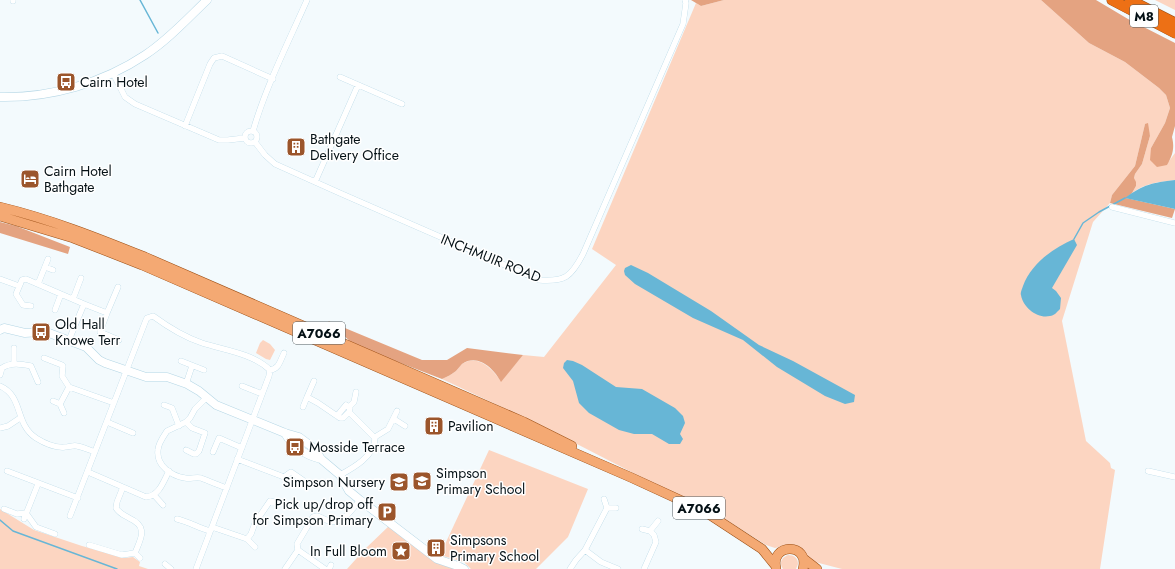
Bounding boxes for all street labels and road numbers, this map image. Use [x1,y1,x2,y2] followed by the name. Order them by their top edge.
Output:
[1130,5,1158,27] road number: M8
[438,229,544,287] street label: INCHMUIR ROAD
[293,322,345,344] road number: A7066
[673,497,725,519] road number: A7066

